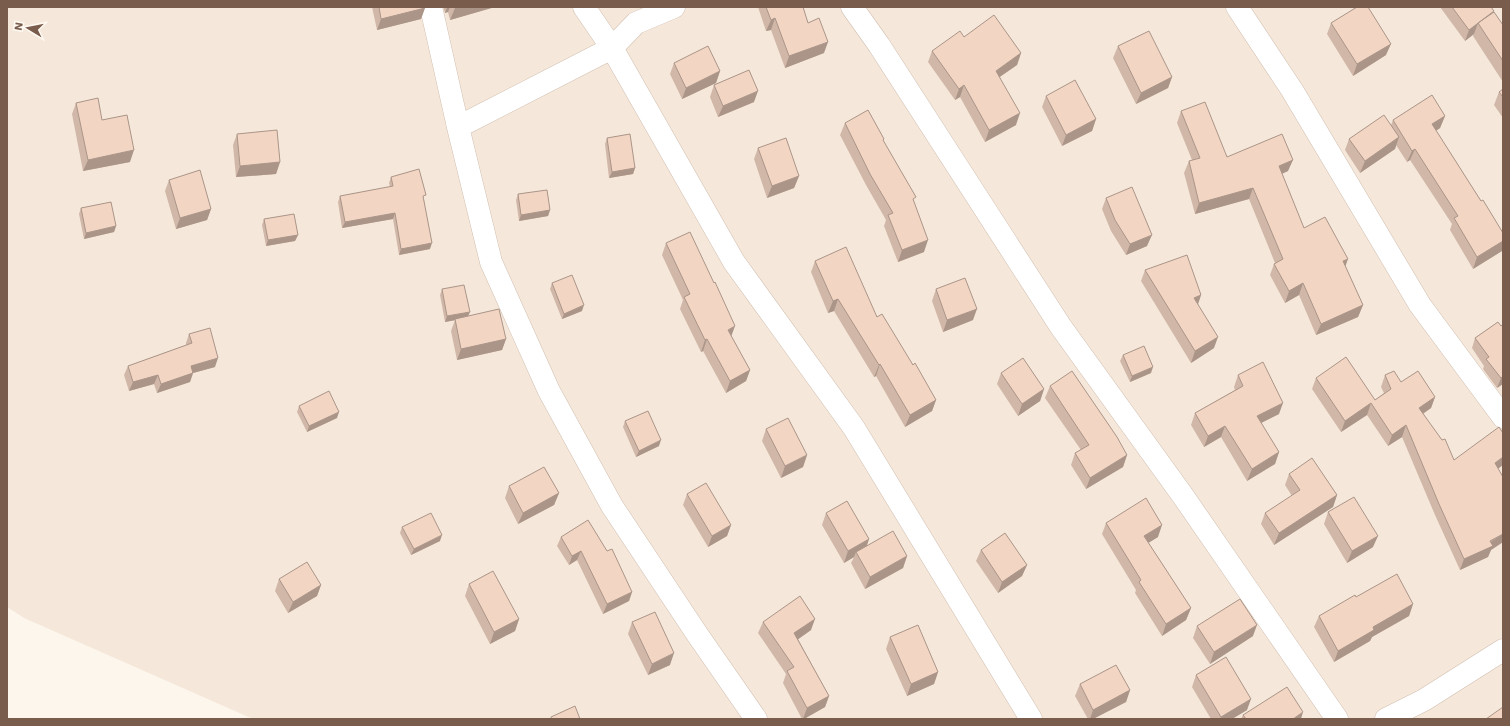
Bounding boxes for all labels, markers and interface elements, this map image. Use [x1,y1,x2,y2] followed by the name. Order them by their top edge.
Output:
[8,8,48,48] north arrow
[12,21,26,31] text: N

